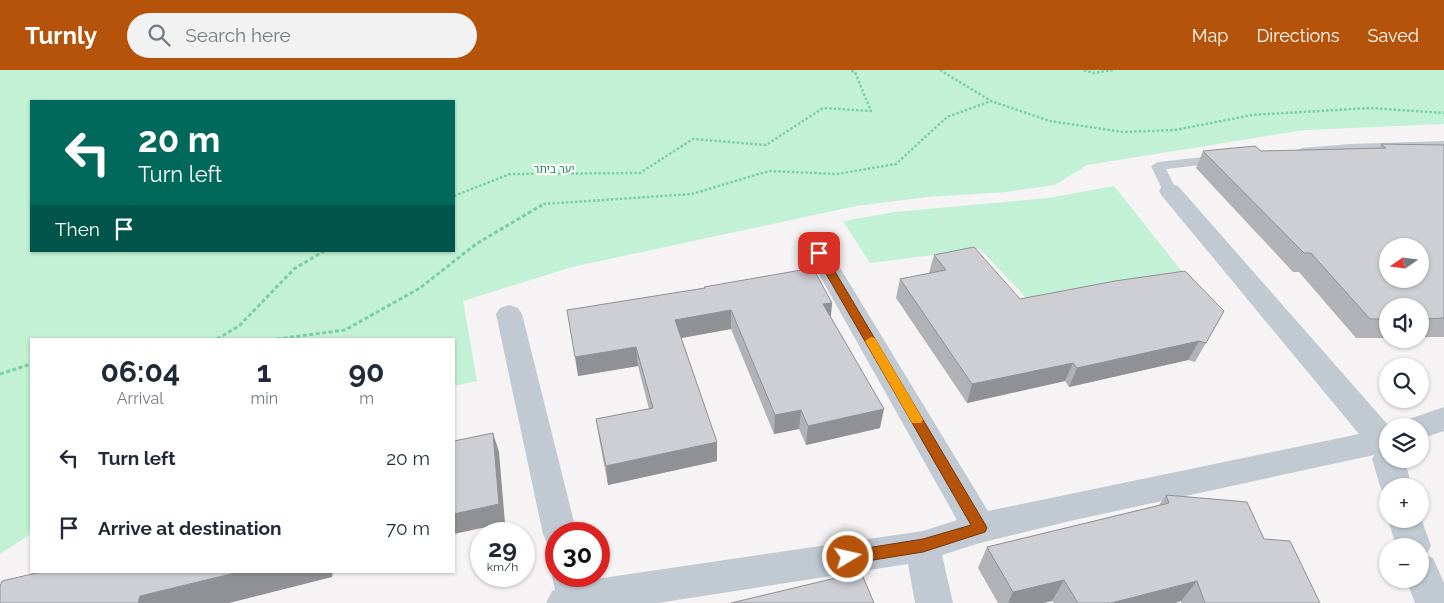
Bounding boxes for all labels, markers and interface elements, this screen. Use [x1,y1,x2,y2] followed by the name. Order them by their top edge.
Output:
[127,13,477,58] search box
[25,21,97,50] text: Turnly
[145,21,173,49] icon: search
[185,24,291,46] text: Search here
[1192,25,1228,46] text: Map
[1256,25,1340,46] text: Directions
[1368,25,1419,46] text: Saved
[138,119,220,160] text: 20 m
[55,120,120,185] icon: left
[138,161,222,187] text: Turn left
[534,163,574,176] park label: יער ביתר
[110,215,138,243] icon: arrive
[55,218,100,240] text: Then
[798,232,840,274] pin
[1379,238,1429,288] north arrow
[1379,238,1429,588] map controls
[805,239,833,267] icon: arrive
[1379,298,1429,348] button: sound
[100,354,180,389] text: 06:04
[257,354,272,389] text: 1
[348,354,385,389] text: 90
[1379,358,1429,408] button: search
[117,389,164,408] text: Arrival
[250,389,278,408] text: min
[359,389,374,408] text: m
[1379,418,1429,468] button: layers
[55,444,83,472] icon: left
[98,447,175,469] text: Turn left
[386,447,430,469] text: 20 m
[1379,478,1429,528] button: +
[55,514,83,542] icon: arrive
[98,517,282,539] text: Arrive at destination
[386,517,430,539] text: 70 m
[545,522,610,587] speed limit sign: 30
[821,530,873,582] position arrow
[488,533,517,563] text: 29
[1379,538,1429,588] button: −
[487,560,518,574] text: km/h

